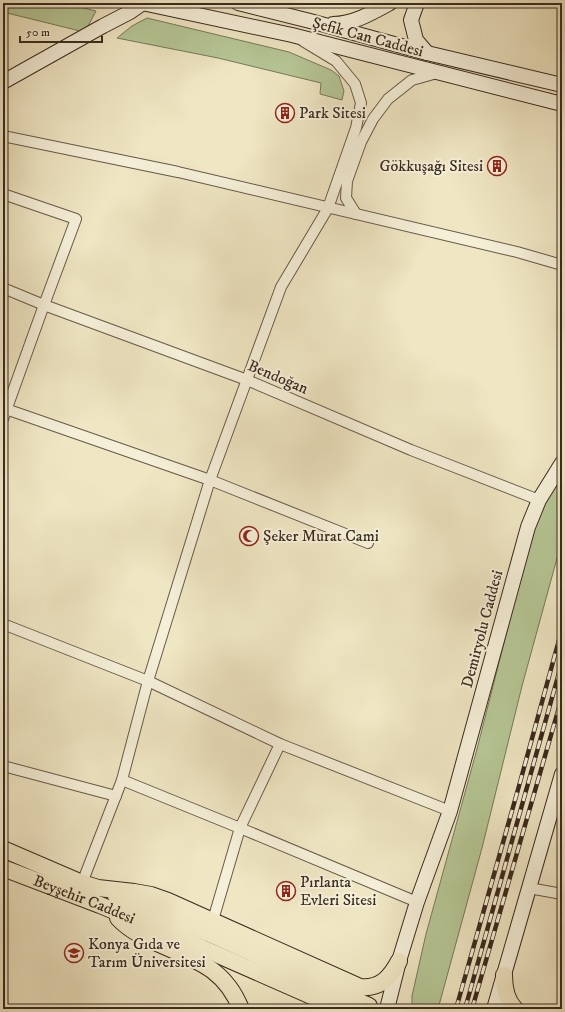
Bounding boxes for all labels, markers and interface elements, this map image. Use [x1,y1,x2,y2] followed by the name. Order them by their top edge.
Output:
[310,13,426,61] street label: Şefik Can Caddesi
[20,18,102,44] scale bar
[26,25,50,40] text: 50 m
[274,102,296,124] building icon: Park Sitesi
[299,103,366,123] place label: Park Sitesi
[486,155,508,177] building icon: Gökkuşağı Sitesi
[379,156,483,176] place label: Gökkuşağı Sitesi
[245,355,312,399] street label: Bendoğan
[238,525,260,547] mosque icon: Şeker Murat Cami
[263,526,379,546] place label: Şeker Murat Cami
[457,568,507,690] street label: Demiryolu Caddesi
[30,870,138,928] street label: Beyşehir Caddesi
[300,872,376,910] place label: Pırlanta Evleri Sitesi
[275,880,297,902] building icon: Pırlanta Evleri Sitesi
[88,934,206,972] place label: Konya Gıda ve Tarım Üniversitesi
[63,942,85,964] school or university icon: Konya Gıda ve Tarım Üniversitesi

